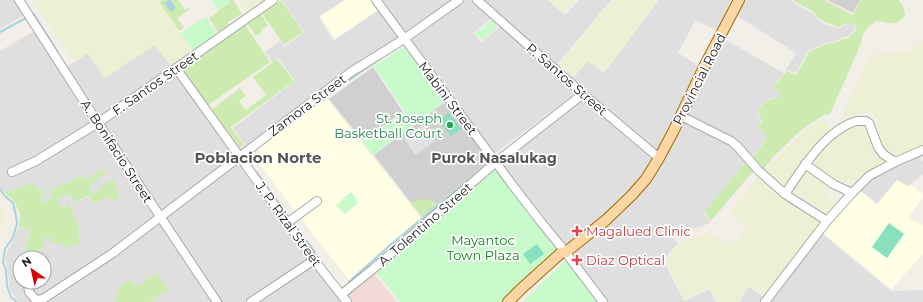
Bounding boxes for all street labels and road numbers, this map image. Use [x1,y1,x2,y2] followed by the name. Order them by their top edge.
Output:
[669,31,729,127] street label: Provincial Road
[523,40,611,118] street label: P. Santos Street
[109,47,201,119] street label: F. Santos Street
[415,58,481,138] street label: Mabini Street
[265,71,349,139] street label: Zamora Street
[78,96,156,206] street label: A. Bonifacio Street
[252,178,325,270] street label: J. P. Rizal Street
[375,179,475,269] street label: A. Tolentino Street

